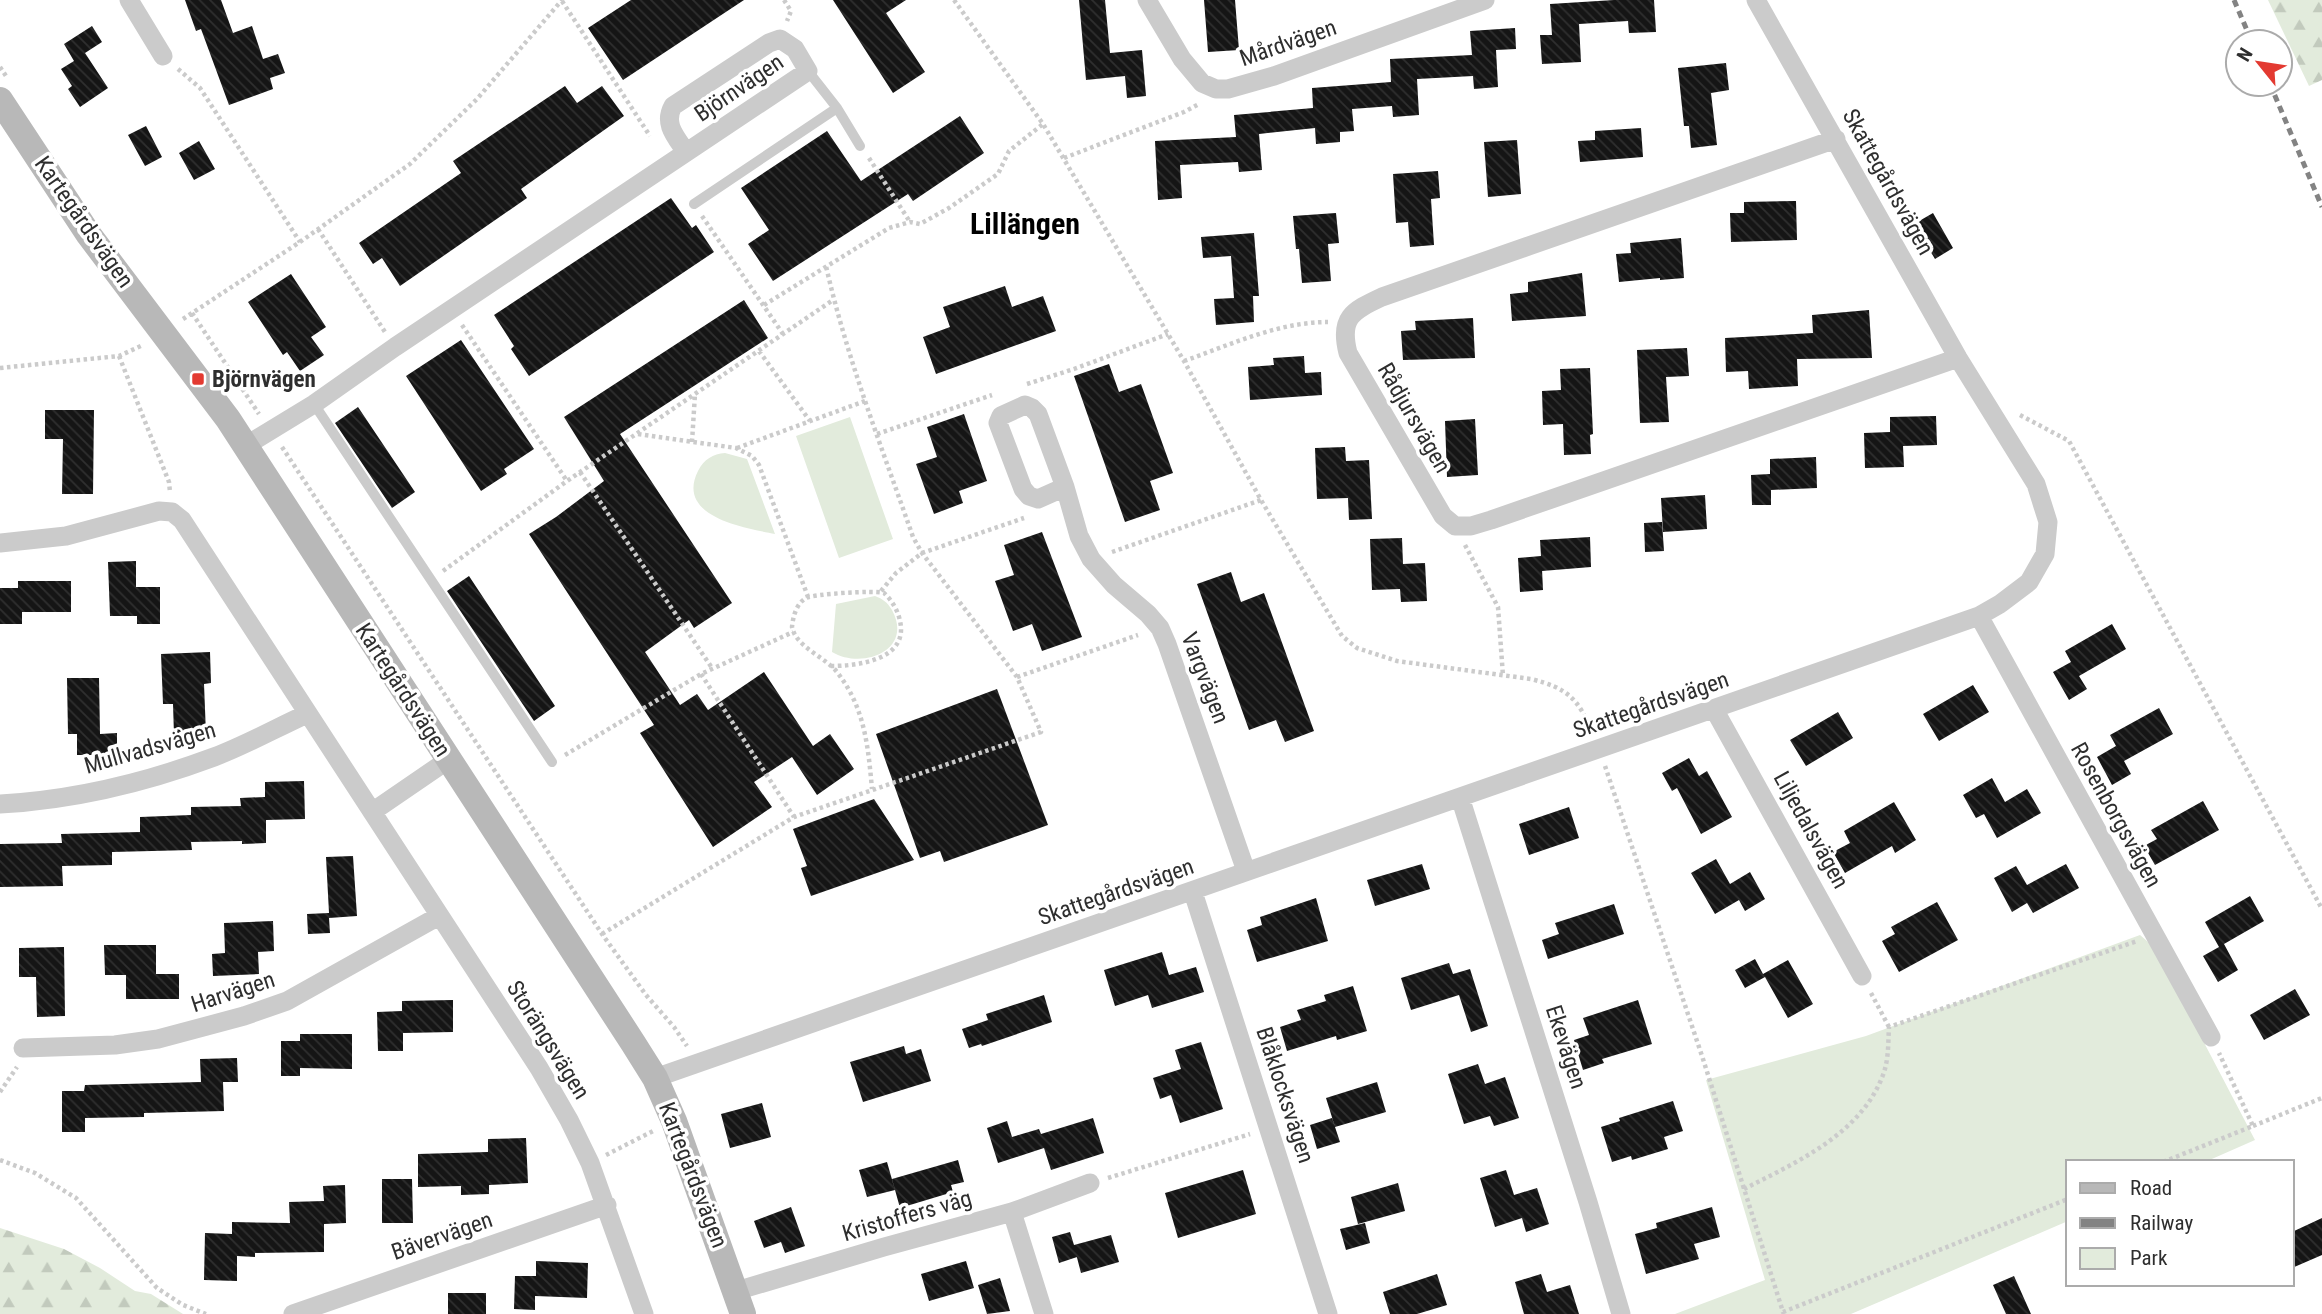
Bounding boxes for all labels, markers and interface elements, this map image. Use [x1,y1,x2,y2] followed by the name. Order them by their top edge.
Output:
[1236,14,1340,72] street label: Mårdvägen
[2224,28,2294,98] north arrow
[2232,44,2258,66] text: N
[689,48,789,128] street label: Björnvägen
[1837,104,1939,260] street label: Skattegårdsvägen
[29,151,139,293] street label: Kartegårdsvägen
[970,206,1080,241] district label: Lillängen
[1372,358,1456,478] street label: Rådjursvägen
[212,366,316,393] place label: Björnvägen
[190,371,206,387] marker: Björnvägen
[350,618,456,762] street label: Kartegårdsvägen
[1175,629,1235,727] street label: Vargvägen
[1570,666,1732,744] street label: Skattegårdsvägen
[81,716,219,780] street label: Mullvadsvägen
[2065,738,2167,892] street label: Rosenborgsvägen
[1768,767,1854,893] street label: Liljedalsvägen
[1035,853,1197,931] street label: Skattegårdsvägen
[188,966,278,1018] street label: Harvägen
[501,976,595,1104] street label: Storängsvägen
[1540,1002,1592,1092] street label: Ekevägen
[1250,1024,1320,1166] street label: Blåklocksvägen
[653,1098,733,1252] street label: Kartegårdsvägen
[2066,1160,2294,1286] legend
[2130,1176,2172,1200] text: Road
[839,1185,975,1247] street label: Kristoffers väg
[388,1206,496,1266] street label: Bävervägen
[2130,1211,2193,1235] text: Railway
[2130,1246,2168,1270] text: Park

